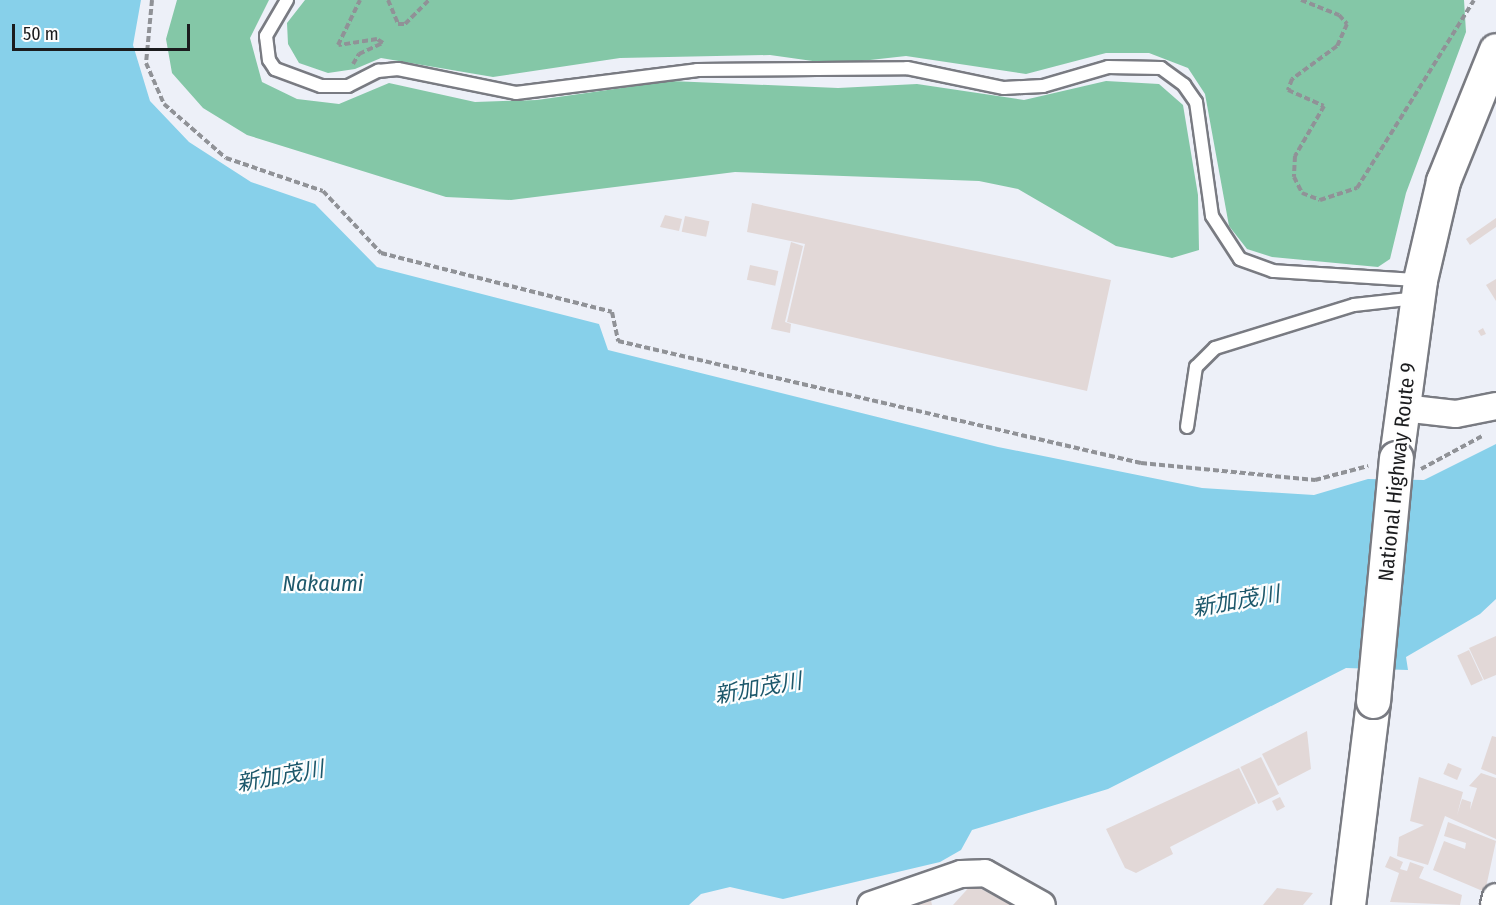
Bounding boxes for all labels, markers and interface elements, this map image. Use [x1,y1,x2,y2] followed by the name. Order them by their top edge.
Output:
[15,12,194,50] scale bar
[23,23,59,45] text: 50 m
[1373,361,1421,583] street label: National Highway Route 9
[283,571,363,597] water label: Nakaumi
[1190,580,1282,622] water label: 新加茂川
[712,667,804,709] water label: 新加茂川
[234,755,326,797] water label: 新加茂川

